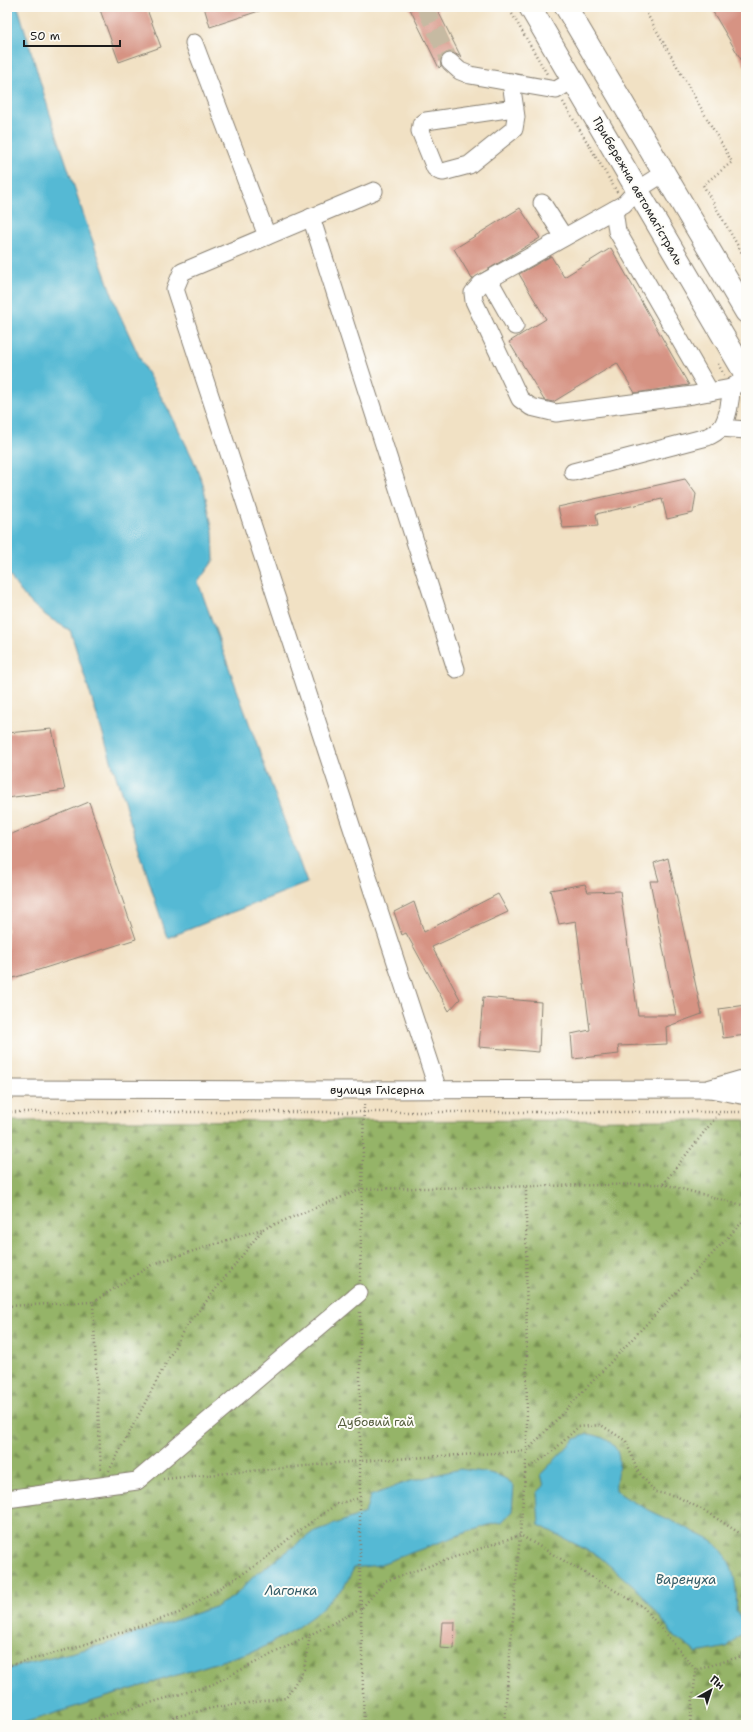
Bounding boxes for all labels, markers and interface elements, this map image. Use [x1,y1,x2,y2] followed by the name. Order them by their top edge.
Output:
[24,22,120,48] scale bar
[30,28,60,44] text: 50 m
[589,114,687,268] street label: Прибережна автомагістраль
[330,1082,425,1098] street label: вулиця Глісерна
[338,1414,414,1430] park label: Дубовий гай
[656,1571,716,1588] water label: Варенуха
[264,1582,317,1599] water label: Лагонка
[691,1670,731,1710] north arrow
[707,1672,727,1693] text: Пн

